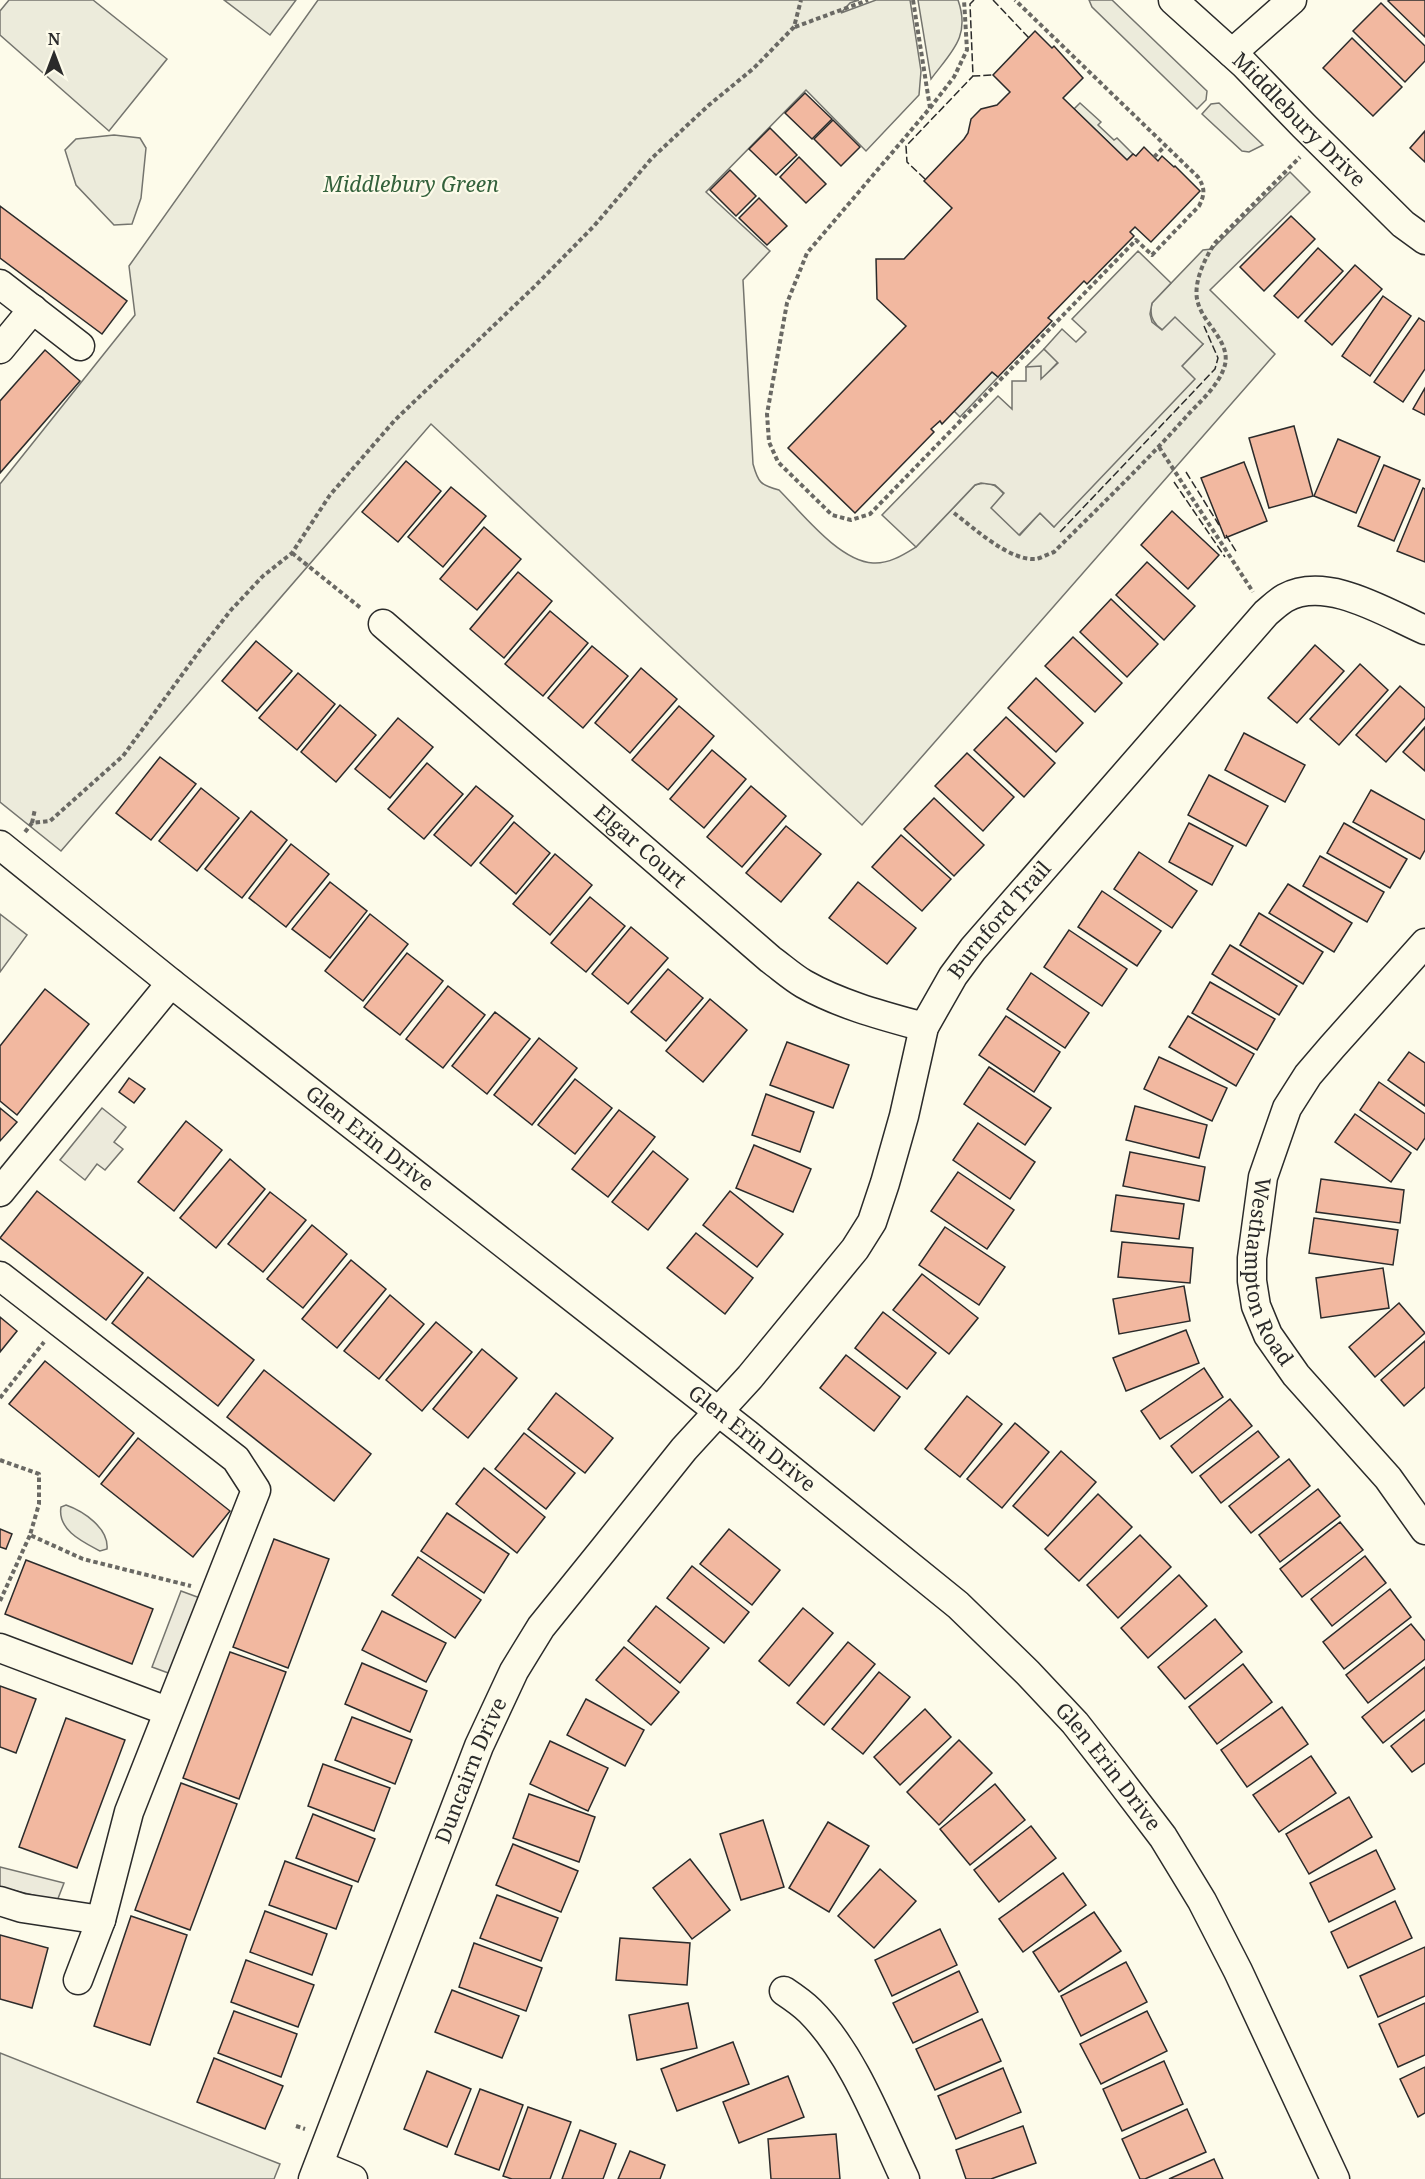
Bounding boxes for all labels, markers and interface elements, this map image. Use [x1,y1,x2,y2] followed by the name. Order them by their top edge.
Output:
[24,24,84,84] north arrow
[48,28,61,50] text: N
[1227,45,1373,193] street label: Middlebury Drive
[322,170,499,198] park label: Middlebury Green
[589,798,693,894] street label: Elgar Court
[941,854,1057,984] street label: Burnford Trail
[300,1079,440,1197] street label: Glen Erin Drive
[1239,1176,1300,1371] street label: Westhampton Road
[683,1378,822,1497] street label: Glen Erin Drive
[428,1693,513,1847] street label: Duncairn Drive
[1050,1696,1168,1836] street label: Glen Erin Drive

